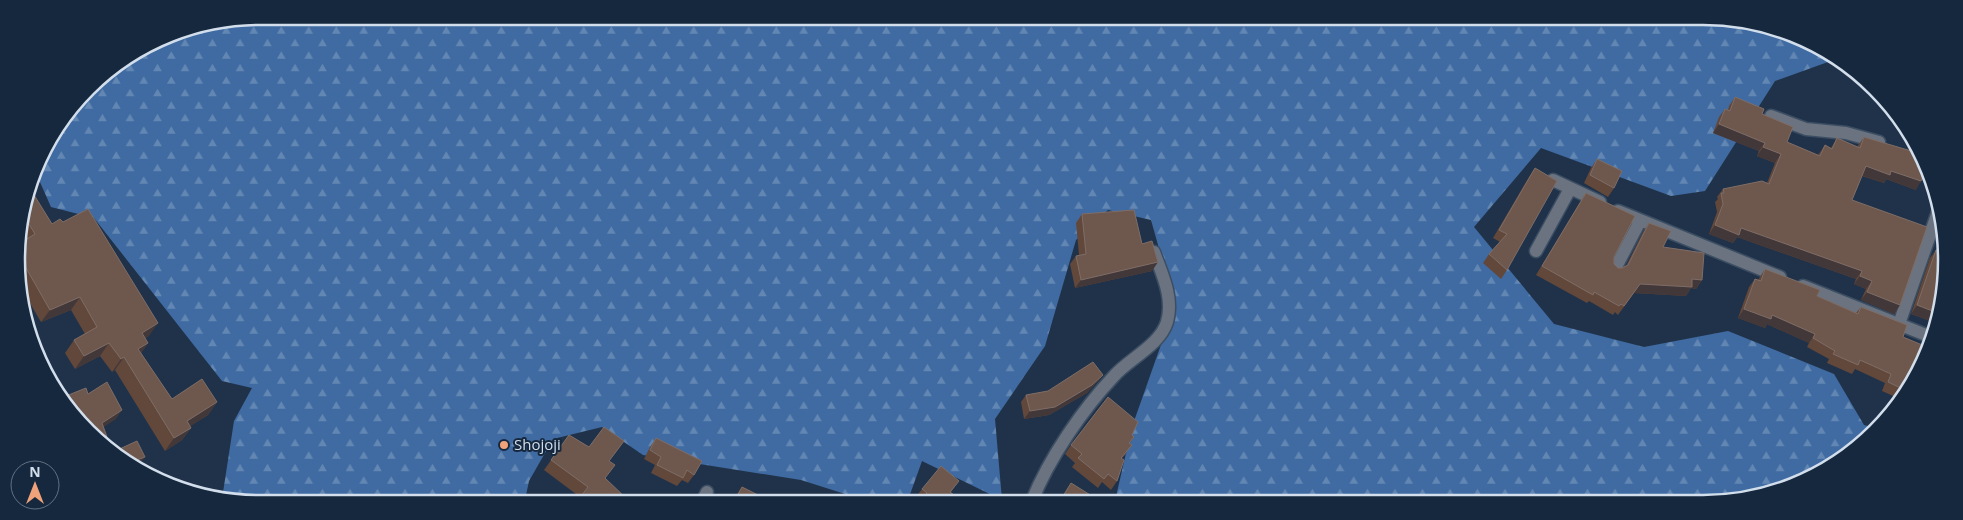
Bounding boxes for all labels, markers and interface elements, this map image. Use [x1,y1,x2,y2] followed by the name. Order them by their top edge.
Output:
[514,434,561,454] place label: Shojoji
[498,439,510,451] marker: Shojoji
[10,460,60,510] north arrow
[29,462,41,481] text: N

